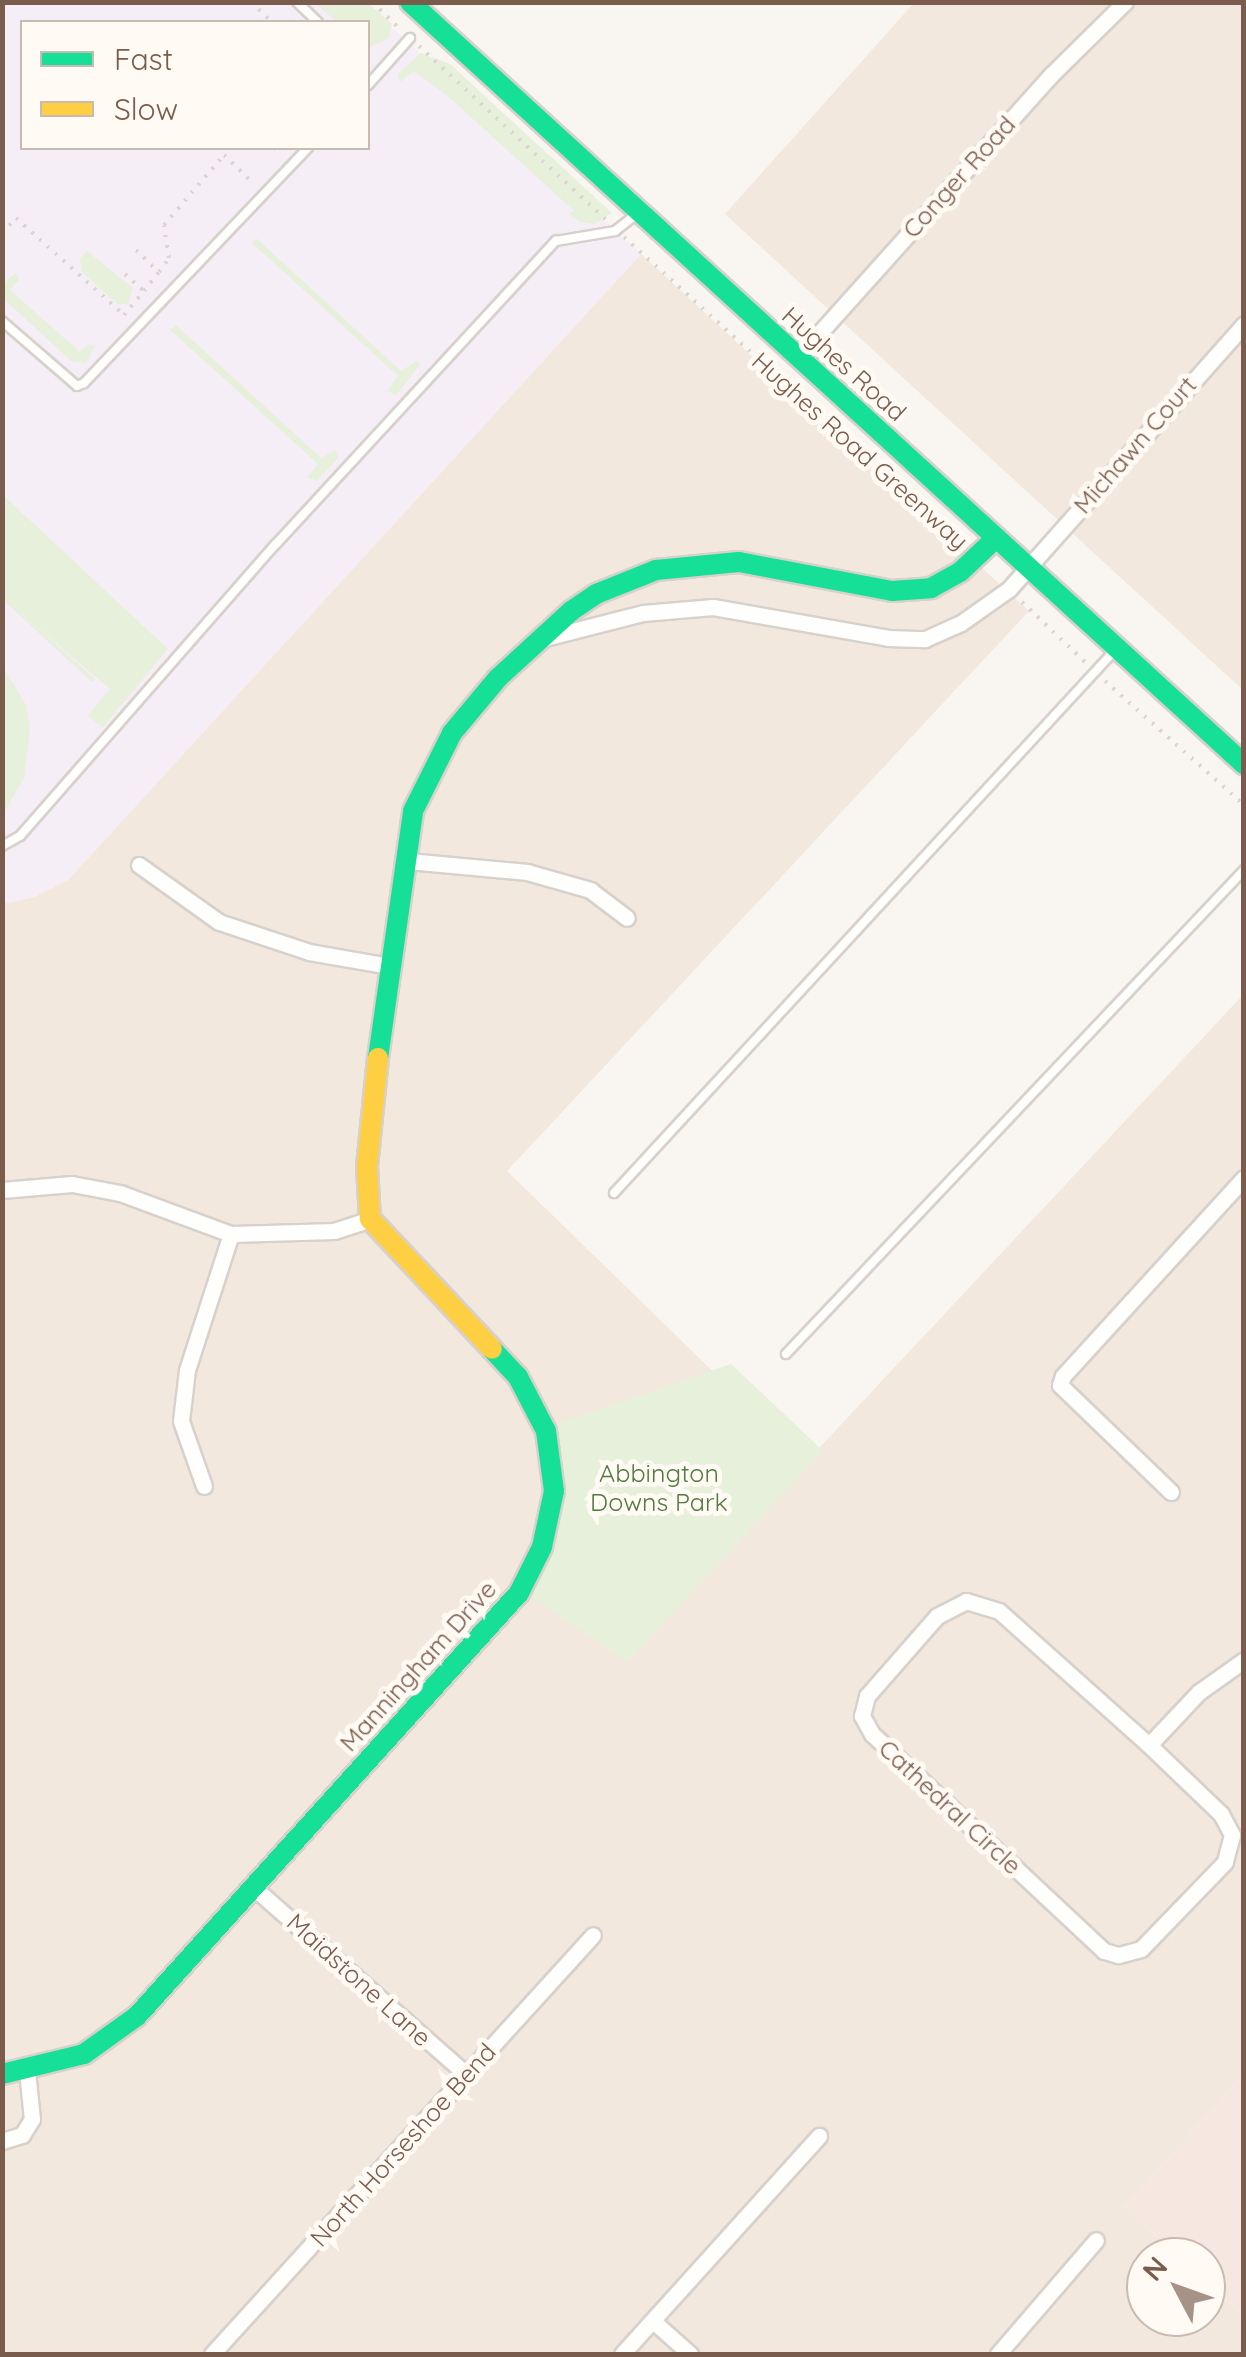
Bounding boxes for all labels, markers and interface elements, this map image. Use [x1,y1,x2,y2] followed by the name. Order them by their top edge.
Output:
[20,20,370,150] legend
[114,40,173,78] text: Fast
[114,90,178,128] text: Slow
[896,110,1022,244] street label: Conger Road
[776,301,912,427] street label: Hughes Road
[746,346,974,556] street label: Hughes Road Greenway
[1067,370,1203,520] street label: Michawn Court
[590,1459,728,1518] park label: Abbington Downs Park
[333,1574,503,1758] street label: Manningham Drive
[873,1733,1027,1881] street label: Cathedral Circle
[281,1907,437,2053] street label: Maidstone Lane
[304,2037,502,2253] street label: North Horseshoe Bend
[1126,2237,1226,2337] north arrow
[1135,2249,1174,2288] text: N

